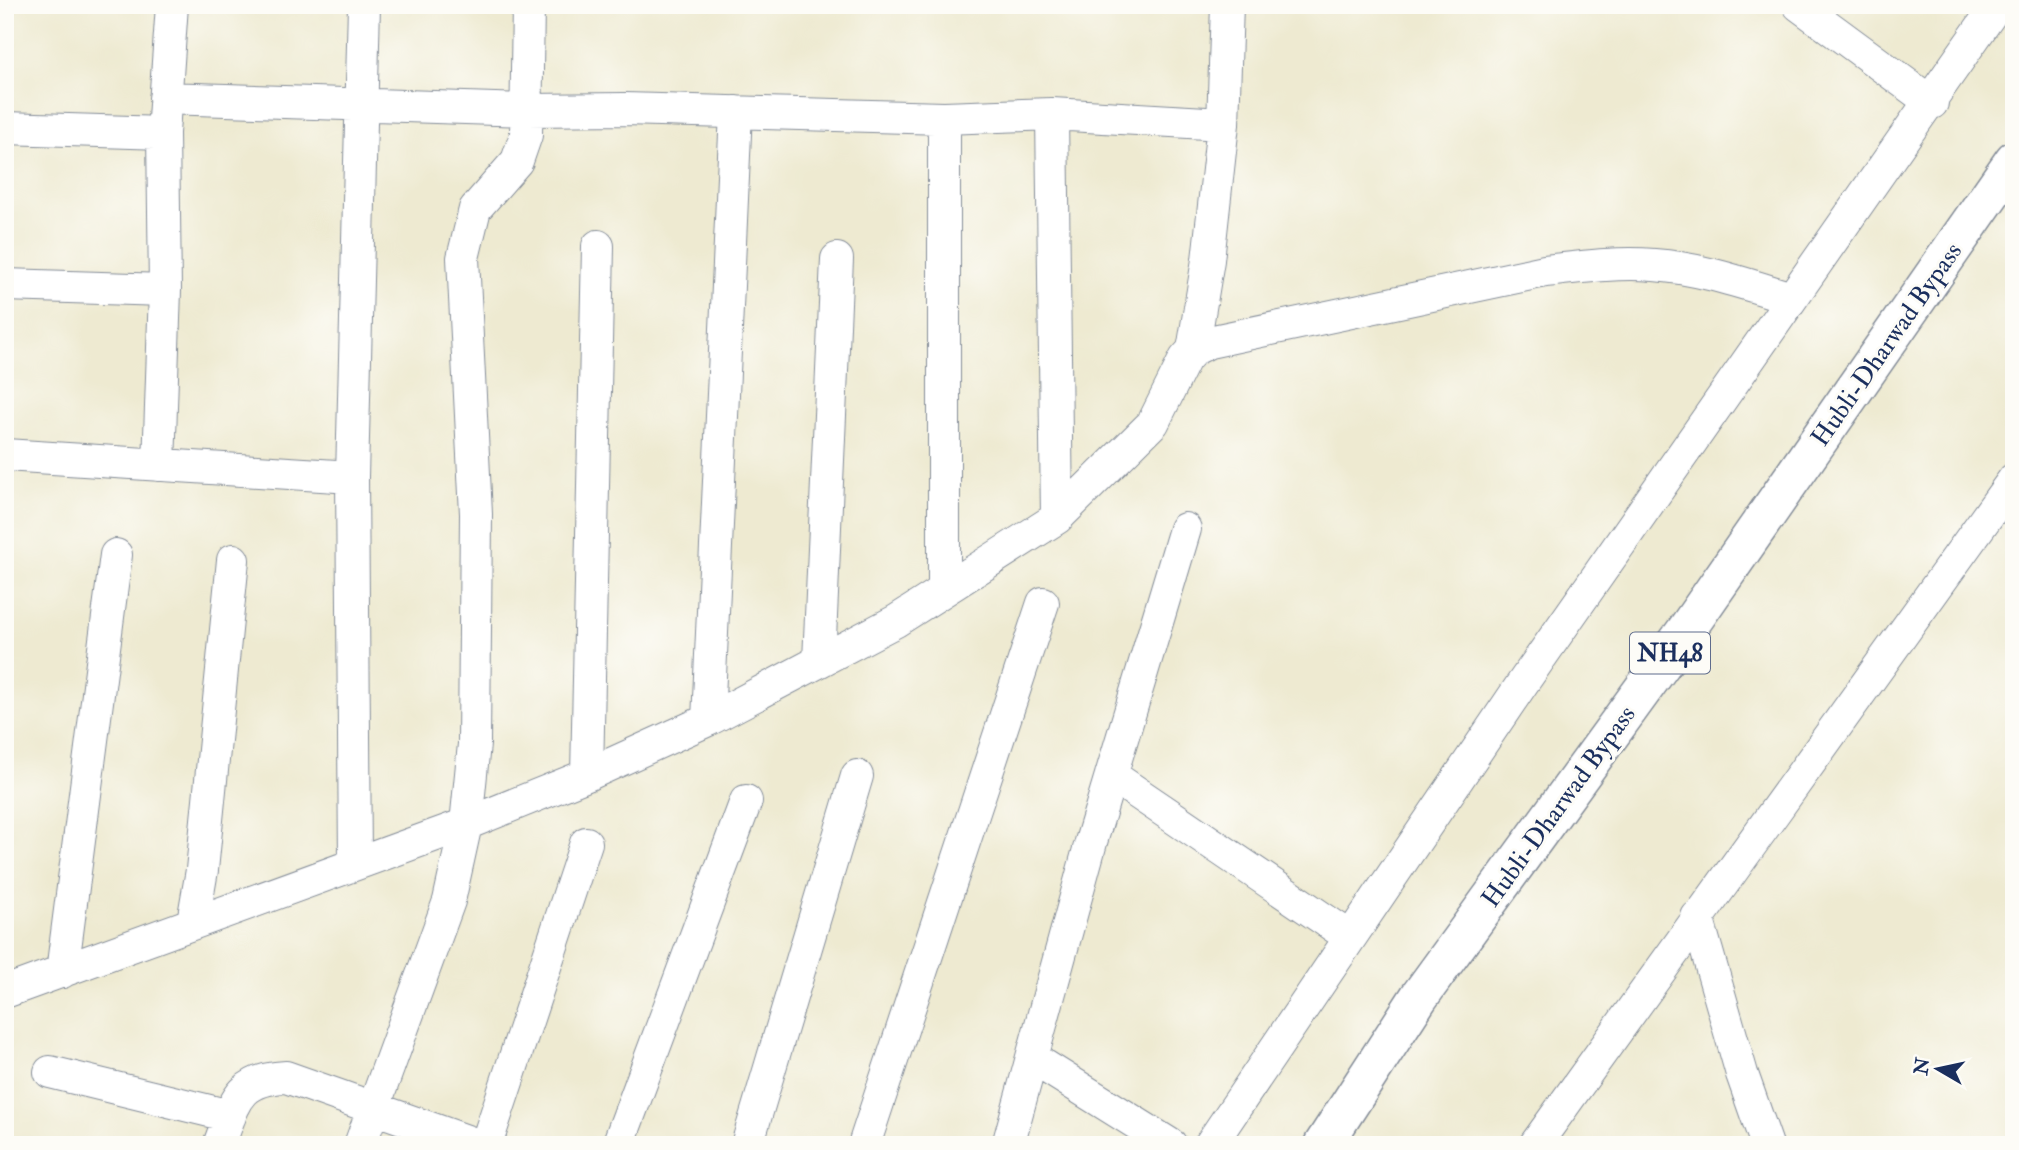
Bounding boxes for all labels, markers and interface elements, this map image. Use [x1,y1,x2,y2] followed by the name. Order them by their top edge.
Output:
[1804,236,1970,453] street label: Hubli-Dharwad Bypass
[1630,632,1710,674] road number: NH48
[1475,699,1644,914] street label: Hubli-Dharwad Bypass
[1904,1034,1974,1104] north arrow
[1909,1055,1936,1078] text: N

